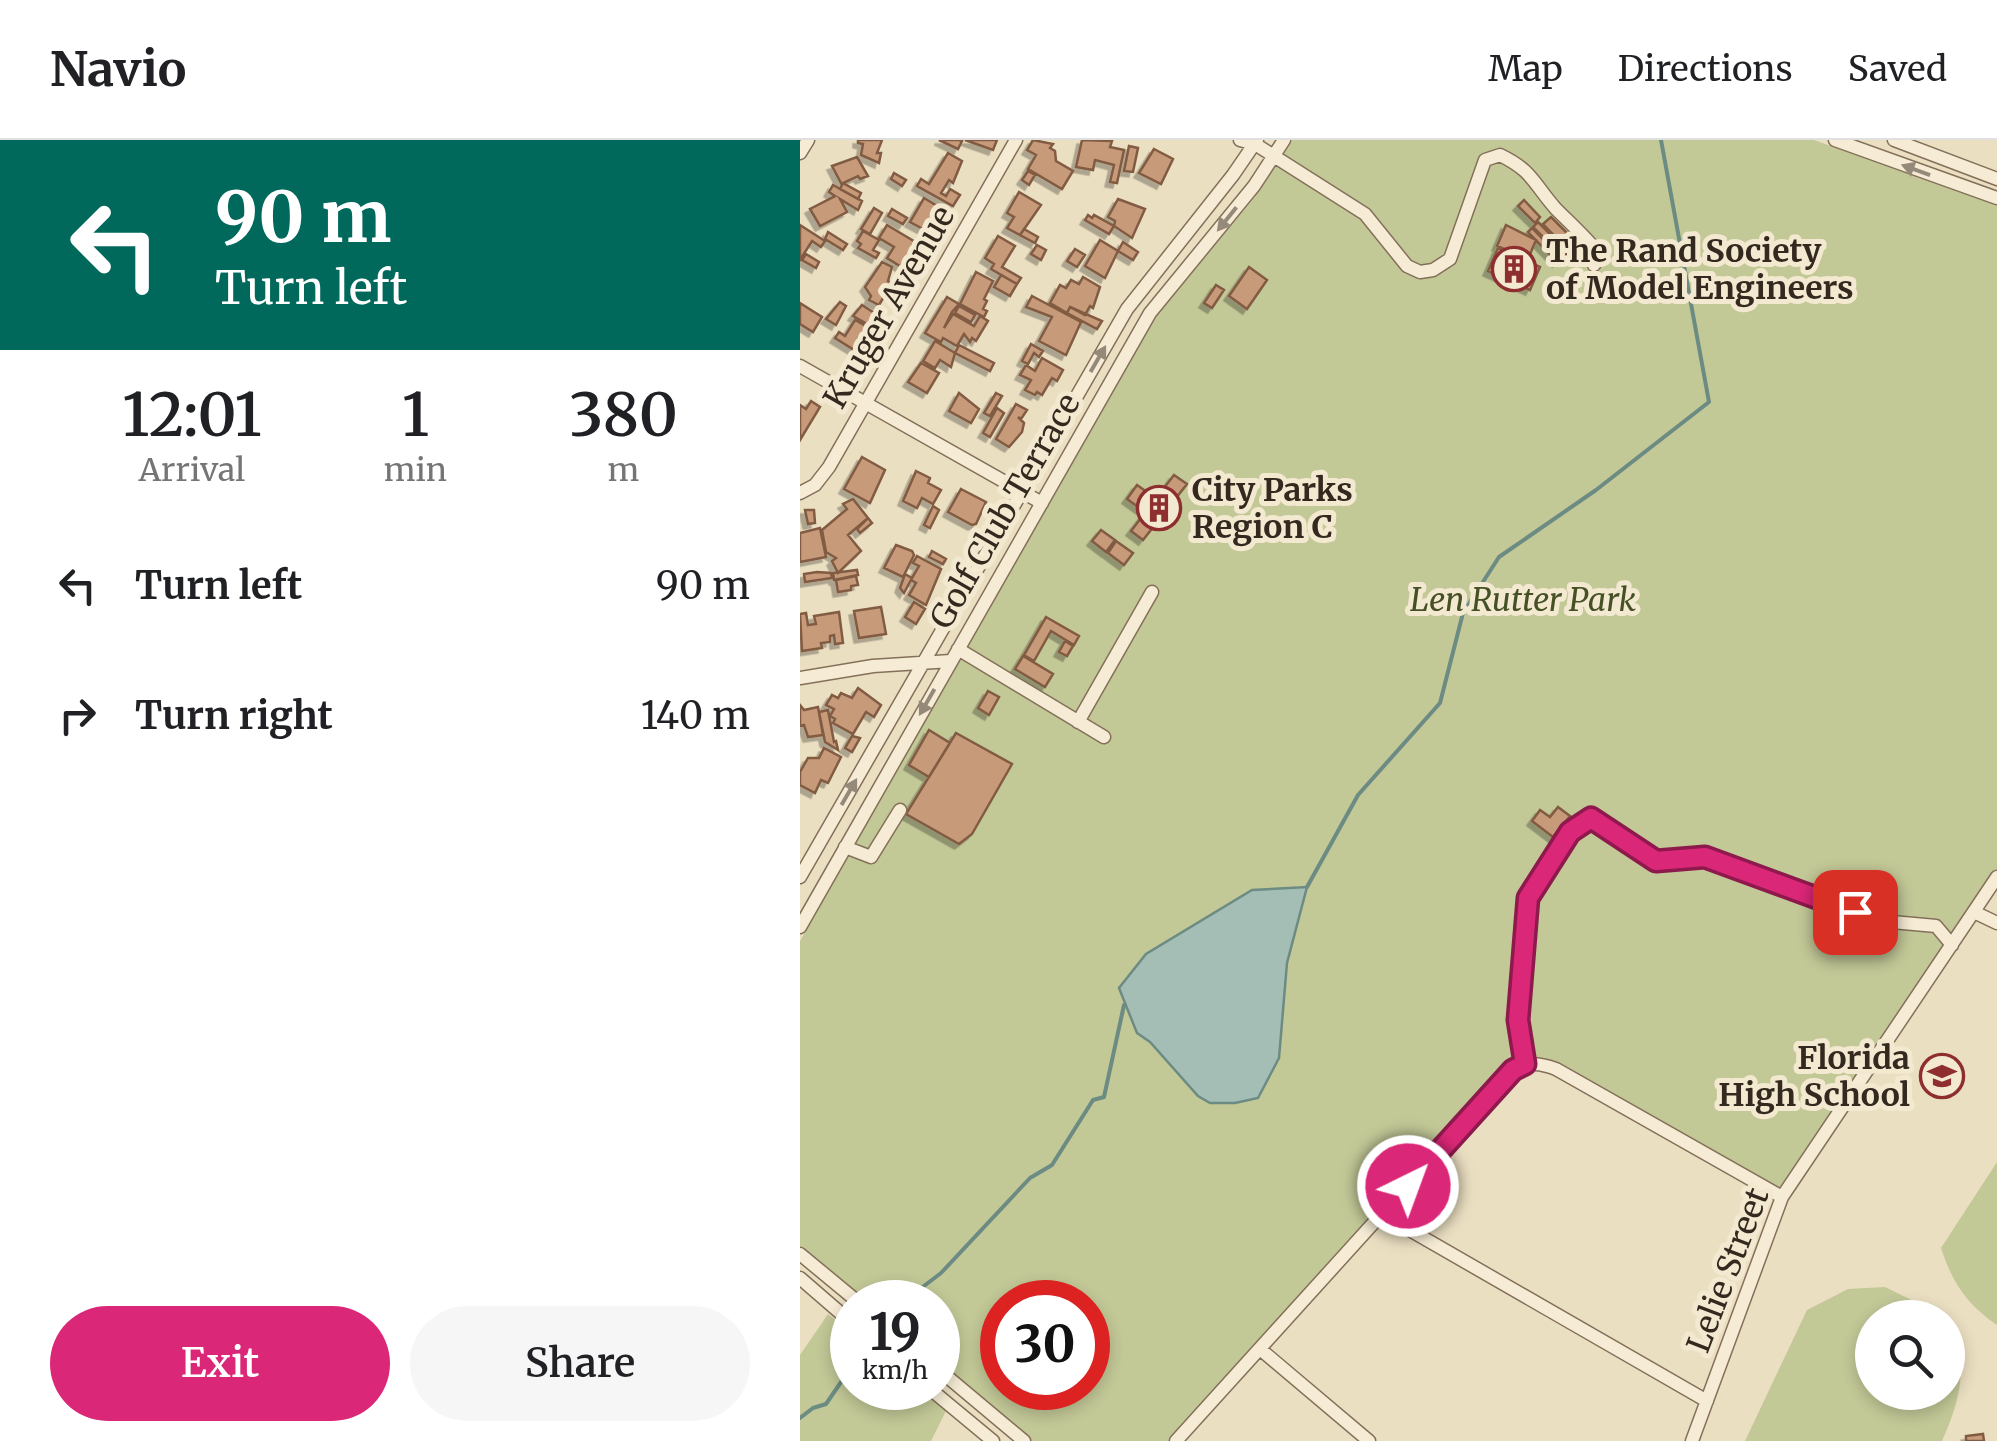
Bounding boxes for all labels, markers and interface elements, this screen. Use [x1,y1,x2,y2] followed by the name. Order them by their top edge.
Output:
[50,39,186,99] text: Navio
[1488,47,1563,91] text: Map
[1618,47,1793,91] text: Directions
[1848,47,1947,91] text: Saved
[1900,162,1930,177] one-way arrow
[215,173,392,261] text: 90 m
[50,180,180,310] icon: left
[815,199,963,415] street label: Kruger Avenue
[1217,206,1238,232] one-way arrow
[1546,231,1854,308] place label: The Rand Society of Model Engineers
[1491,246,1537,292] building icon: The Rand Society of Model Engineers
[215,260,407,316] text: Turn left
[1089,345,1106,373] one-way arrow
[122,377,262,452] text: 12:01
[402,377,429,452] text: 1
[569,377,678,452] text: 380
[921,386,1089,636] street label: Golf Club Terrace
[138,450,245,490] text: Arrival
[384,450,447,490] text: min
[608,450,639,490] text: m
[1192,470,1353,547] place label: City Parks Region C
[1136,485,1182,531] building icon: City Parks Region C
[50,558,105,613] icon: left
[135,562,302,609] text: Turn left
[656,562,750,609] text: 90 m
[1410,580,1637,620] park label: Len Rutter Park
[50,688,105,743] icon: right
[919,688,937,716] one-way arrow
[135,692,333,739] text: Turn right
[641,692,750,739] text: 140 m
[839,778,857,806] one-way arrow
[1813,870,1898,955] pin
[1828,885,1883,940] icon: arrive
[1718,1038,1910,1115] place label: Florida High School
[1919,1053,1965,1099] school or university icon: Florida High School
[1356,1134,1460,1238] position arrow
[1678,1182,1778,1358] street label: Lelie Street
[980,1280,1110,1410] speed limit sign: 30
[1855,1300,1965,1410] map controls
[1855,1300,1965,1410] button: search
[869,1301,921,1364] text: 19
[50,1306,390,1421] button: Exit
[410,1306,750,1421] button: Share
[862,1354,928,1386] text: km/h

